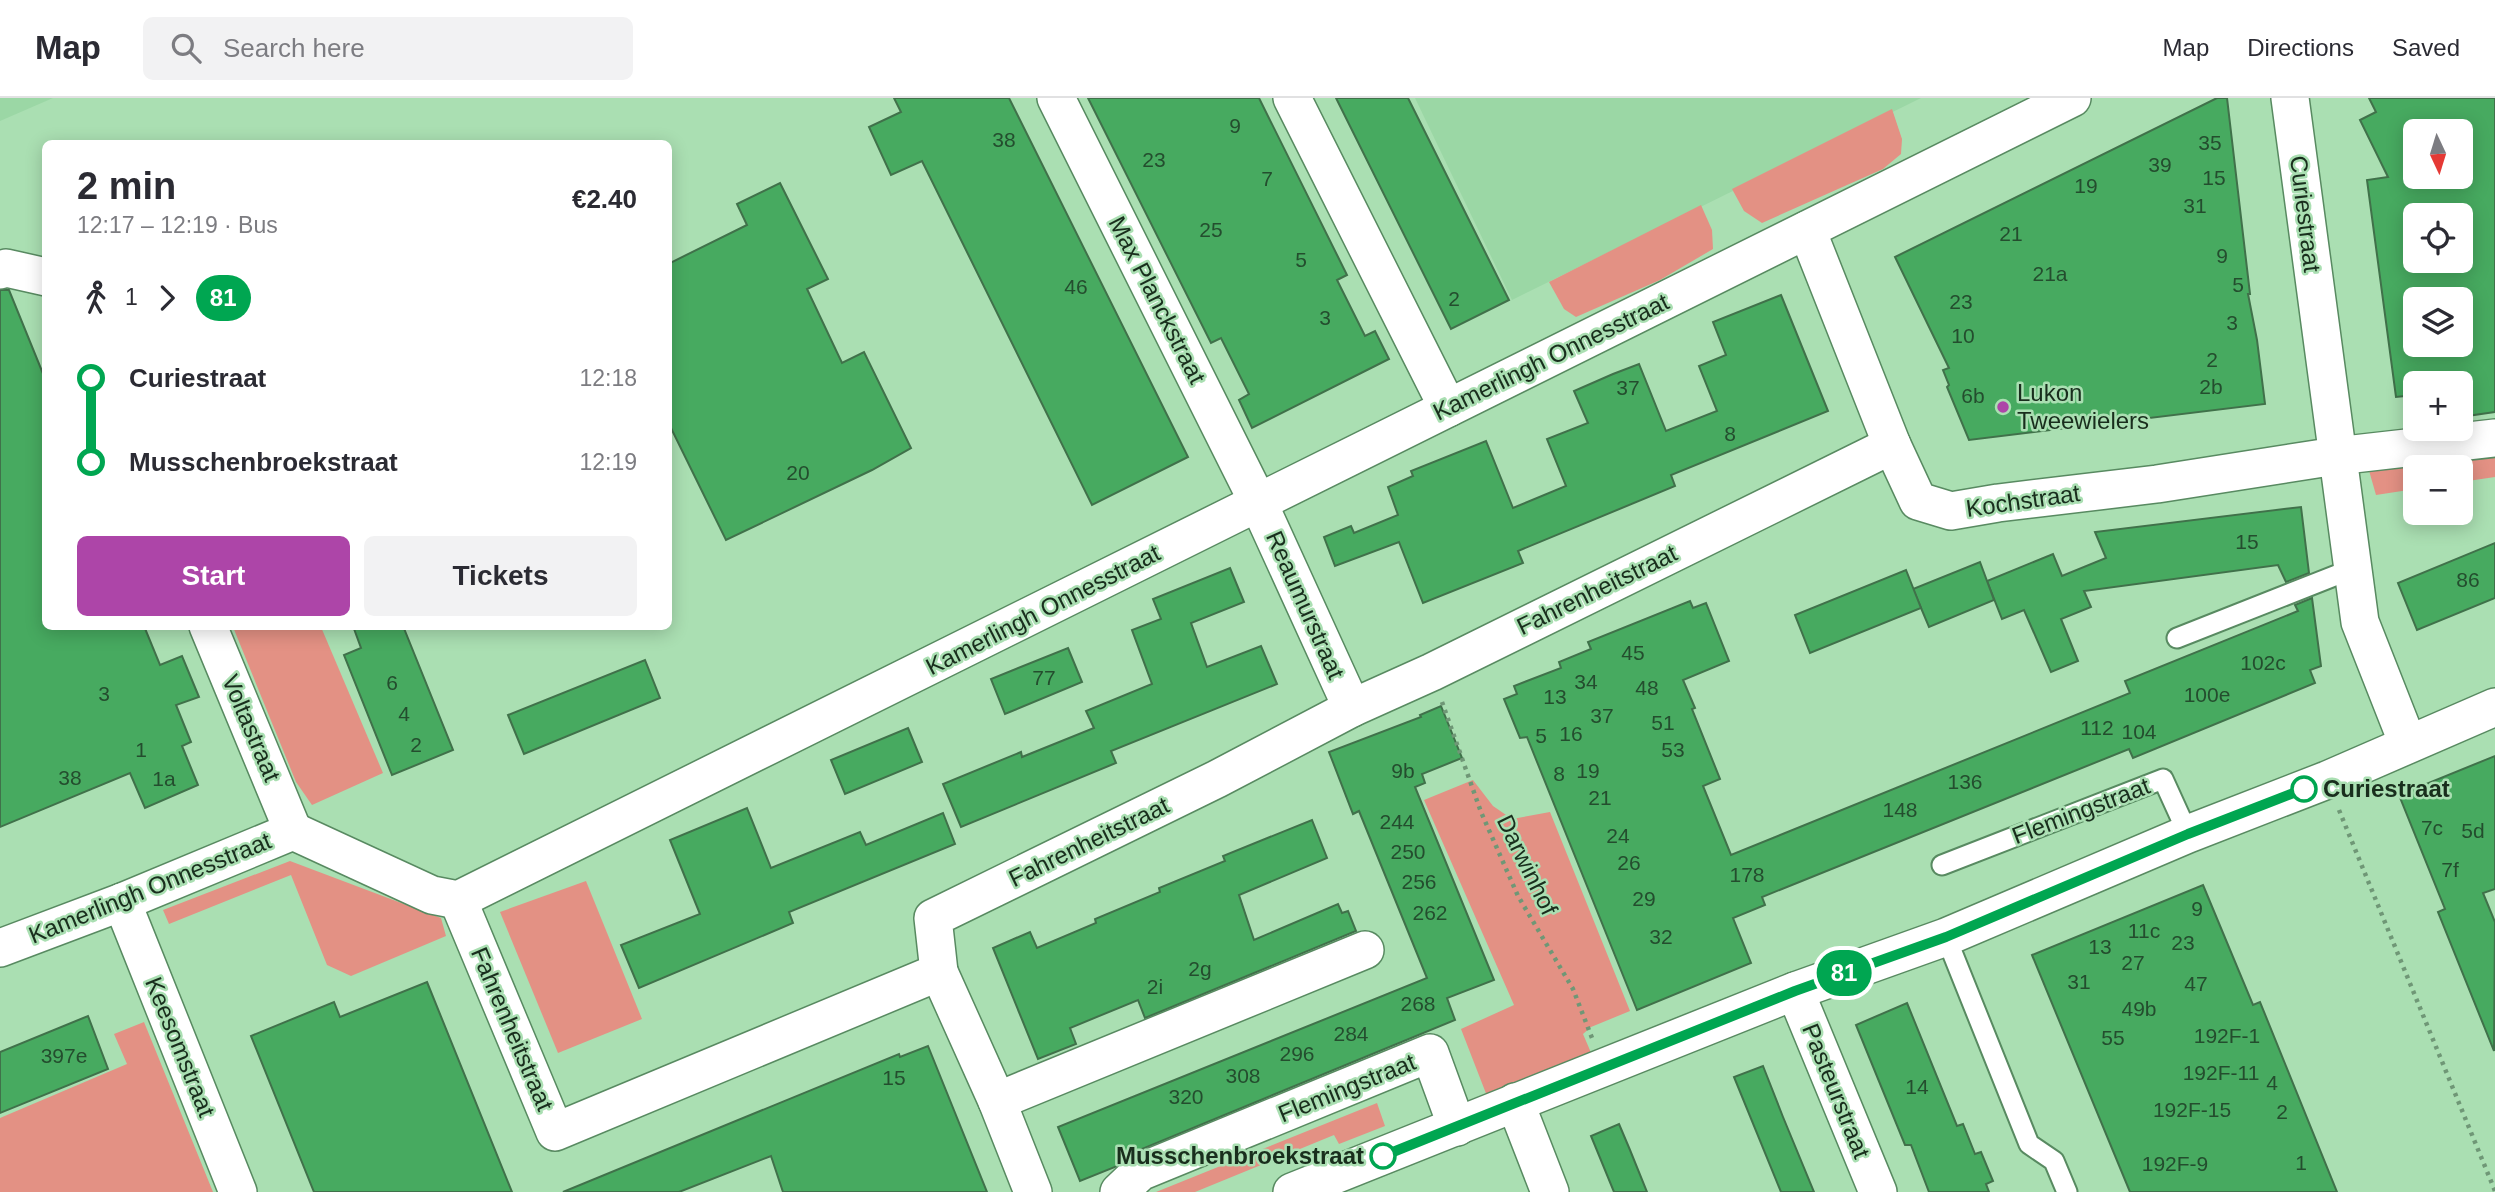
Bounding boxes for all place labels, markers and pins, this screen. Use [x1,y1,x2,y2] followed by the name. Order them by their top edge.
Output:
[2017,379,2149,434] place label: Lukon Tweewielers
[1995,399,2011,415] marker: Lukon Tweewielers
[2323,775,2450,802] place label: Curiestraat
[2291,776,2317,802] marker: Curiestraat
[1116,1142,1364,1169] place label: Musschenbroekstraat
[1370,1143,1396,1169] marker: Musschenbroekstraat

